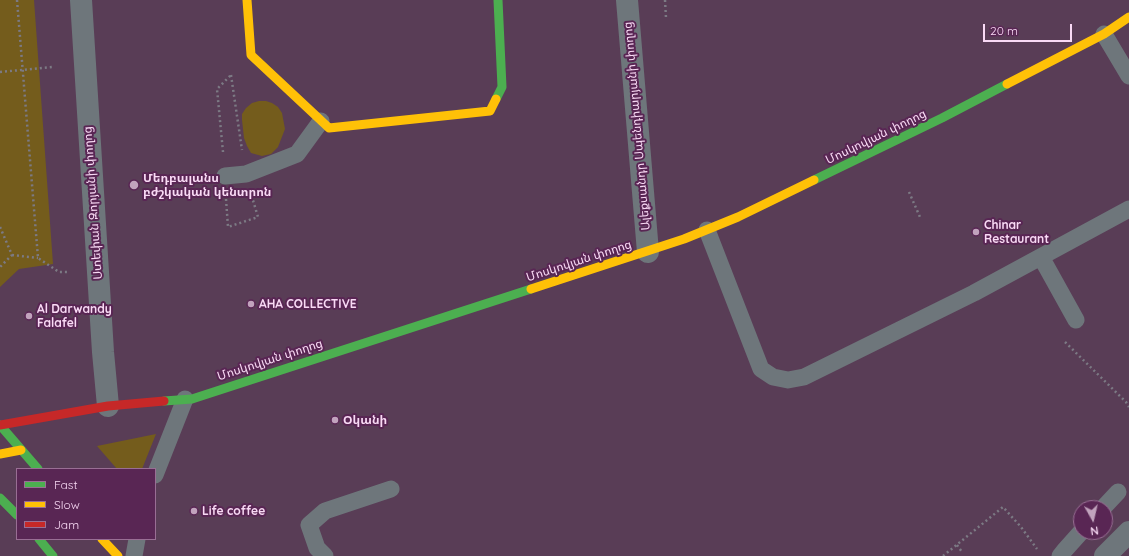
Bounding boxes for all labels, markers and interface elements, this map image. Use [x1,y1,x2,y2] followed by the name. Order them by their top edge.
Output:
[985,16,1074,42] scale bar
[621,21,653,231] street label: Ալեքսանդր Սպենդիարյանի փողոց
[990,23,1018,38] text: 20 m
[823,106,929,168] street label: Մոսկովյան փողոց
[80,126,106,280] street label: Ստեփան Զորյանի փողոց
[143,171,271,199] place label: Մեդբալանս բժշկական կենտրոն
[128,179,140,191] marker: Մեդբալանս բժշկական կենտրոն
[984,218,1049,246] place label: Chinar Restaurant
[971,227,981,237] marker: Chinar Restaurant
[524,237,634,285] street label: Մոսկովյան փողոց
[259,297,357,311] place label: AHA COLLECTIVE
[246,299,256,309] marker: AHA COLLECTIVE
[37,302,112,330] place label: Al Darwandy Falafel
[24,311,34,321] marker: Al Darwandy Falafel
[215,336,325,384] street label: Մոսկովյան փողոց
[343,413,387,427] place label: Օկանի
[330,415,340,425] marker: Օկանի
[16,468,156,540] legend
[54,477,78,492] text: Fast
[54,497,80,512] text: Slow
[1073,500,1113,540] north arrow
[202,504,265,518] place label: Life coffee
[189,506,199,516] marker: Life coffee
[54,517,79,532] text: Jam
[1090,523,1100,538] text: N

